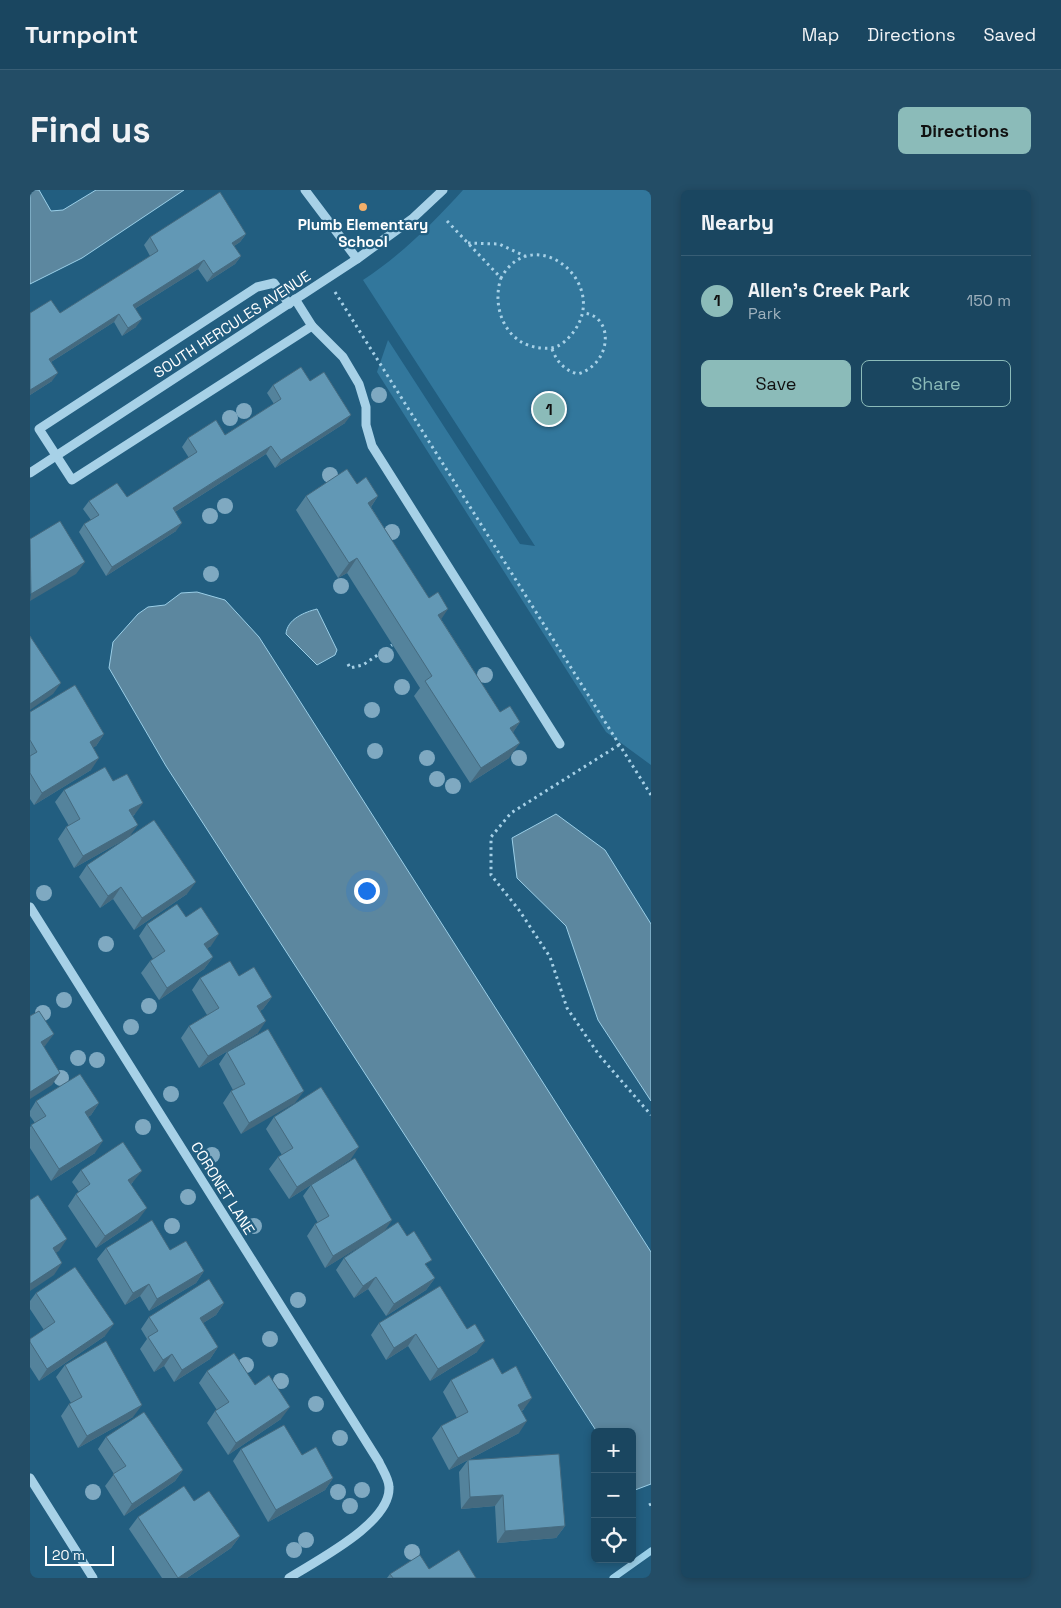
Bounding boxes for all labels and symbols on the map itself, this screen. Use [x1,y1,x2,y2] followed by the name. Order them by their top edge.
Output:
[357,201,369,213] marker: Plumb Elementary School
[298,215,428,251] place label: Plumb Elementary School
[150,266,314,382] street label: SOUTH HERCULES AVENUE
[533,390,565,428] pin: 1
[354,878,380,904] your location
[187,1138,259,1238] street label: CORONET LANE
[45,1543,114,1566] scale bar

